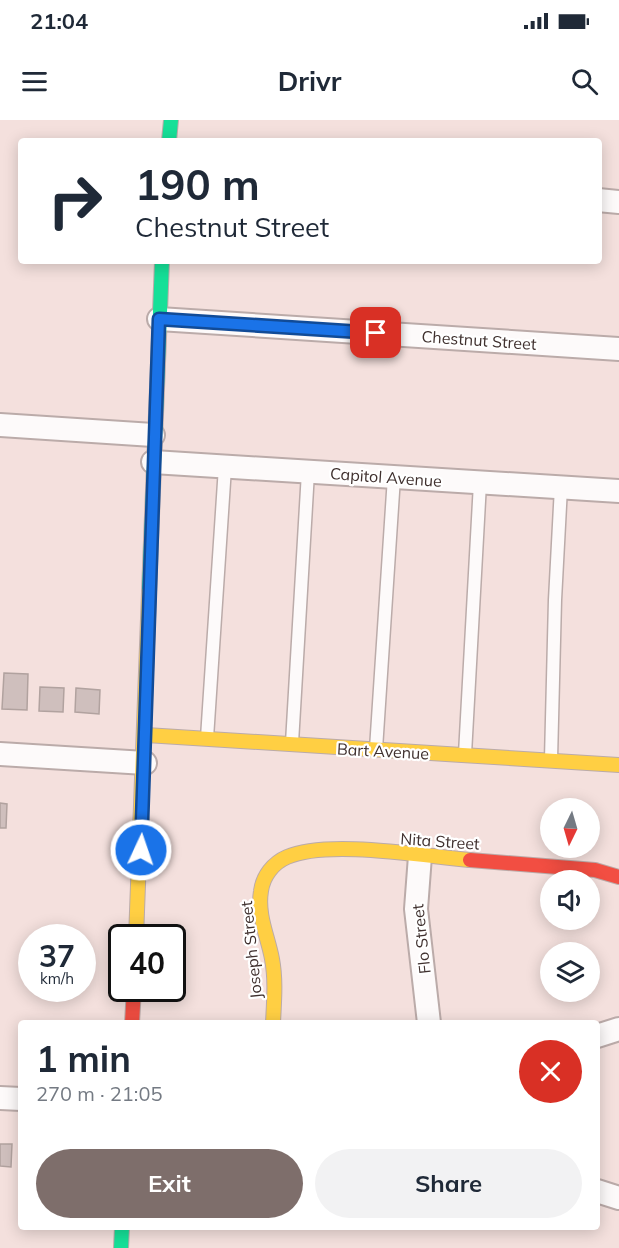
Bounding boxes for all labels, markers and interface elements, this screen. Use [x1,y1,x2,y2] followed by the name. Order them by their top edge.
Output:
[30,7,88,35] text: 21:04
[278,64,341,98] text: Drivr
[18,65,51,98] icon: menu
[568,65,601,98] icon: search
[135,158,260,211] text: 190 m
[36,162,114,240] icon: right
[135,210,329,244] text: Chestnut Street
[350,307,401,358] pin
[359,316,392,349] icon: arrive
[421,326,538,354] street label: Chestnut Street
[329,463,443,491] street label: Capitol Avenue
[336,739,430,763] street label: Bart Avenue
[540,798,600,858] north arrow
[540,798,600,1002] map controls
[109,818,173,882] position arrow
[400,828,481,854] street label: Nita Street
[540,870,600,930] button: sound
[236,900,266,1000] street label: Joseph Street
[407,903,435,975] street label: Flo Street
[108,924,186,1002] speed limit sign: 40
[39,937,75,975] text: 37
[540,942,600,1002] button: layers
[40,969,74,988] text: km/h
[36,1036,131,1081] text: 1 min
[519,1040,582,1103] button: close
[36,1081,162,1106] text: 270 m · 21:05
[36,1149,303,1218] button: Exit
[315,1149,582,1218] button: Share

